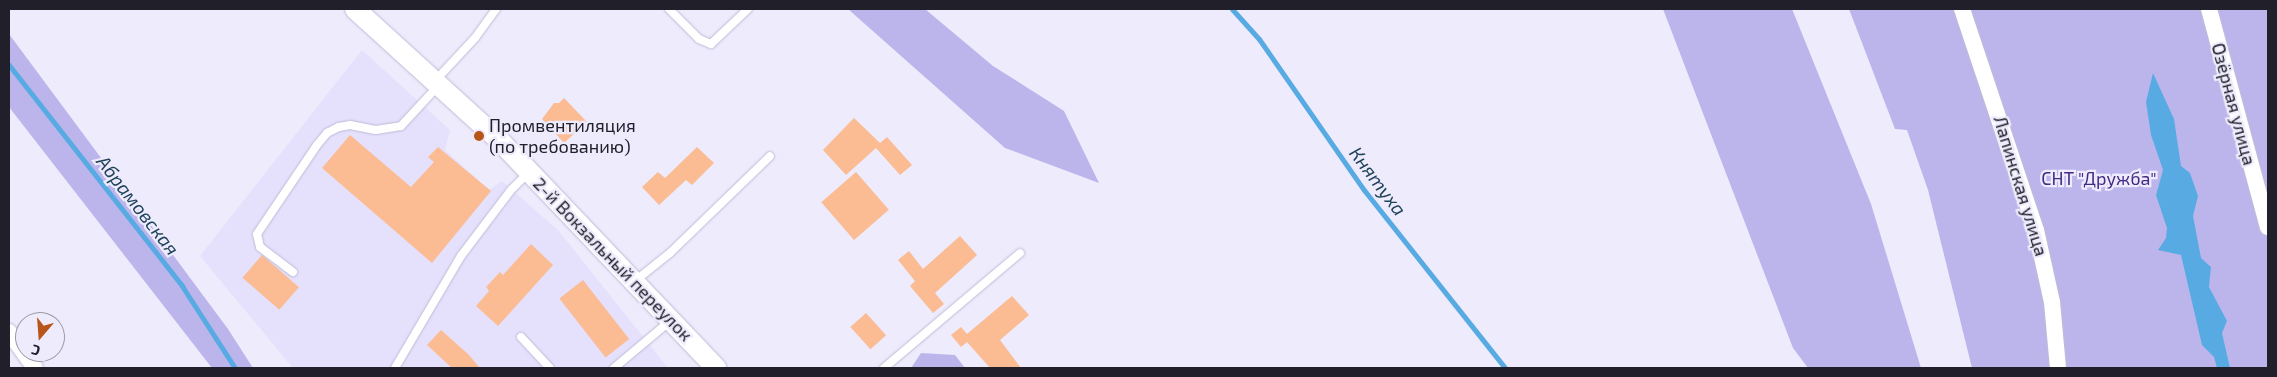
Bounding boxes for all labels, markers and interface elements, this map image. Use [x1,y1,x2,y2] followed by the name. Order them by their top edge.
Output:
[2207,41,2261,167] street label: Озёрная улица
[1989,113,2053,259] street label: Лапинская улица
[489,115,636,158] place label: Промвентиляция (по требованию)
[473,130,485,142] marker: Промвентиляция (по требованию)
[1345,142,1411,220] water label: Княтуха
[92,151,184,259] water label: Абрамовская
[2041,167,2157,189] park label: СНТ "Дружба"
[529,173,697,345] street label: 2-й Вокзальный переулок
[15,312,65,362] north arrow
[29,341,42,360] text: С

